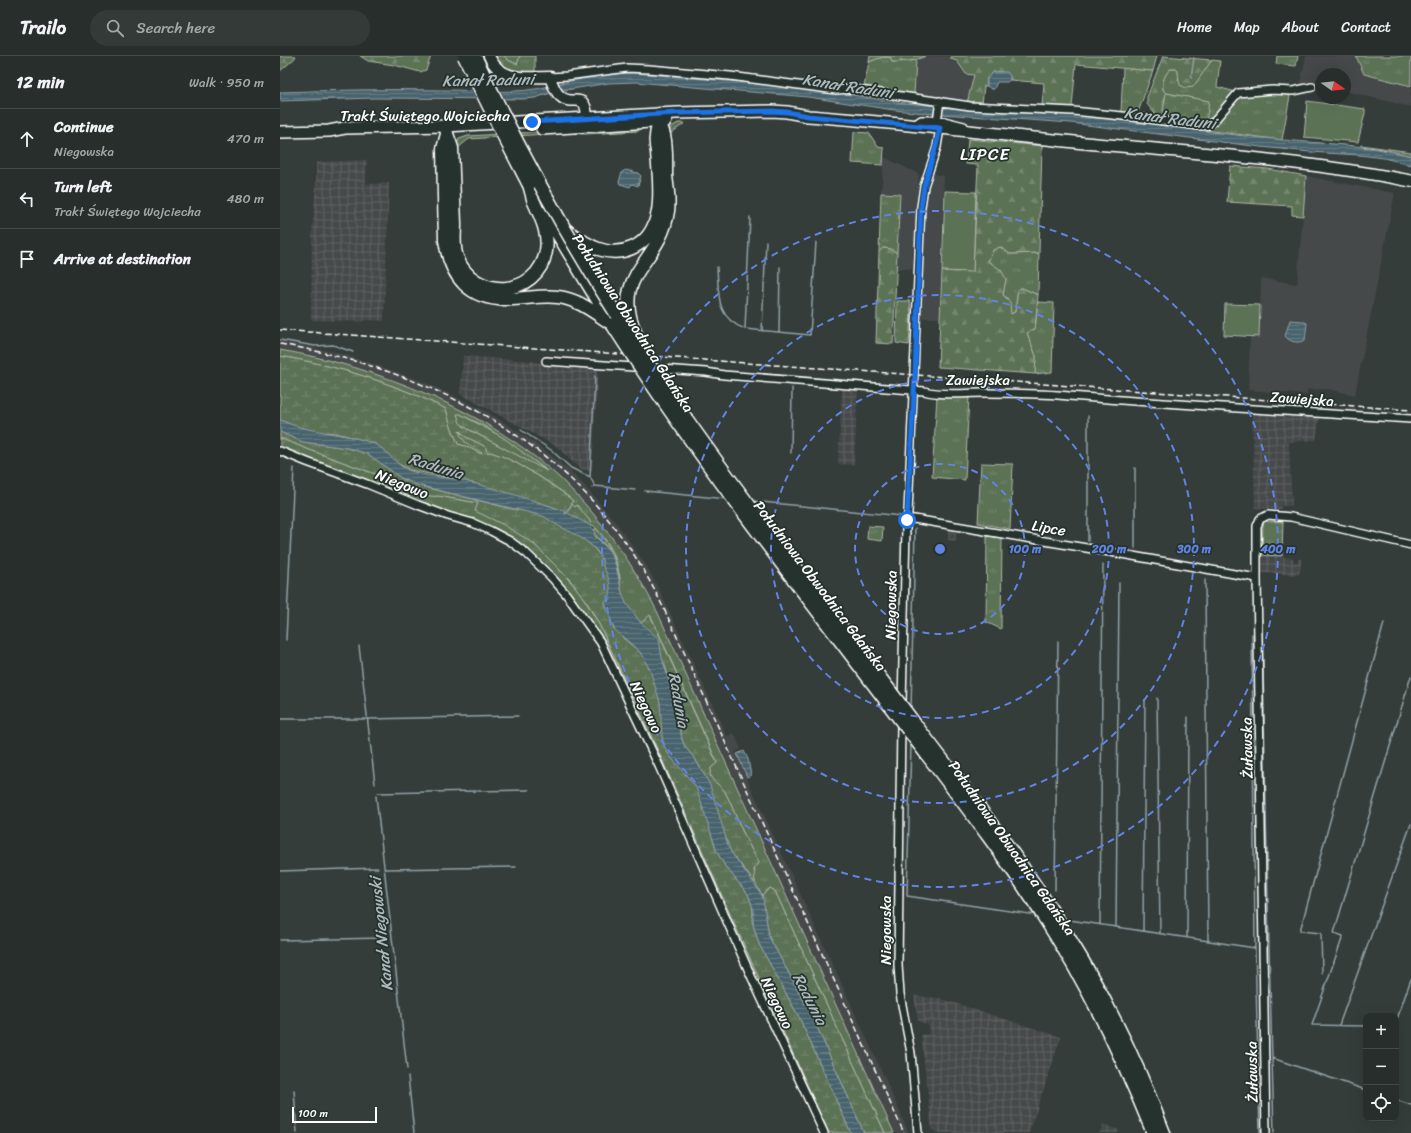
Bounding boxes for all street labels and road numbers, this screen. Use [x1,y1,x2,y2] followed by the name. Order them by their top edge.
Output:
[340,103,510,129] street label: Trakt Świętego Wojciecha
[565,228,701,418] street label: Południowa Obwodnica Gdańska
[946,367,1010,393] street label: Zawiejska
[1269,384,1335,414] street label: Zawiejska
[372,462,433,507] street label: Niegowo
[747,495,894,678] street label: Południowa Obwodnica Gdańska
[1030,512,1068,544] street label: Lipce
[877,570,905,640] street label: Niegowska
[623,676,670,738] street label: Niegowo
[1233,717,1261,779] street label: Żuławska
[941,755,1083,942] street label: Południowa Obwodnica Gdańska
[873,895,899,965] street label: Niegowska
[754,972,801,1034] street label: Niegowo
[1238,1041,1266,1103] street label: Żuławska

